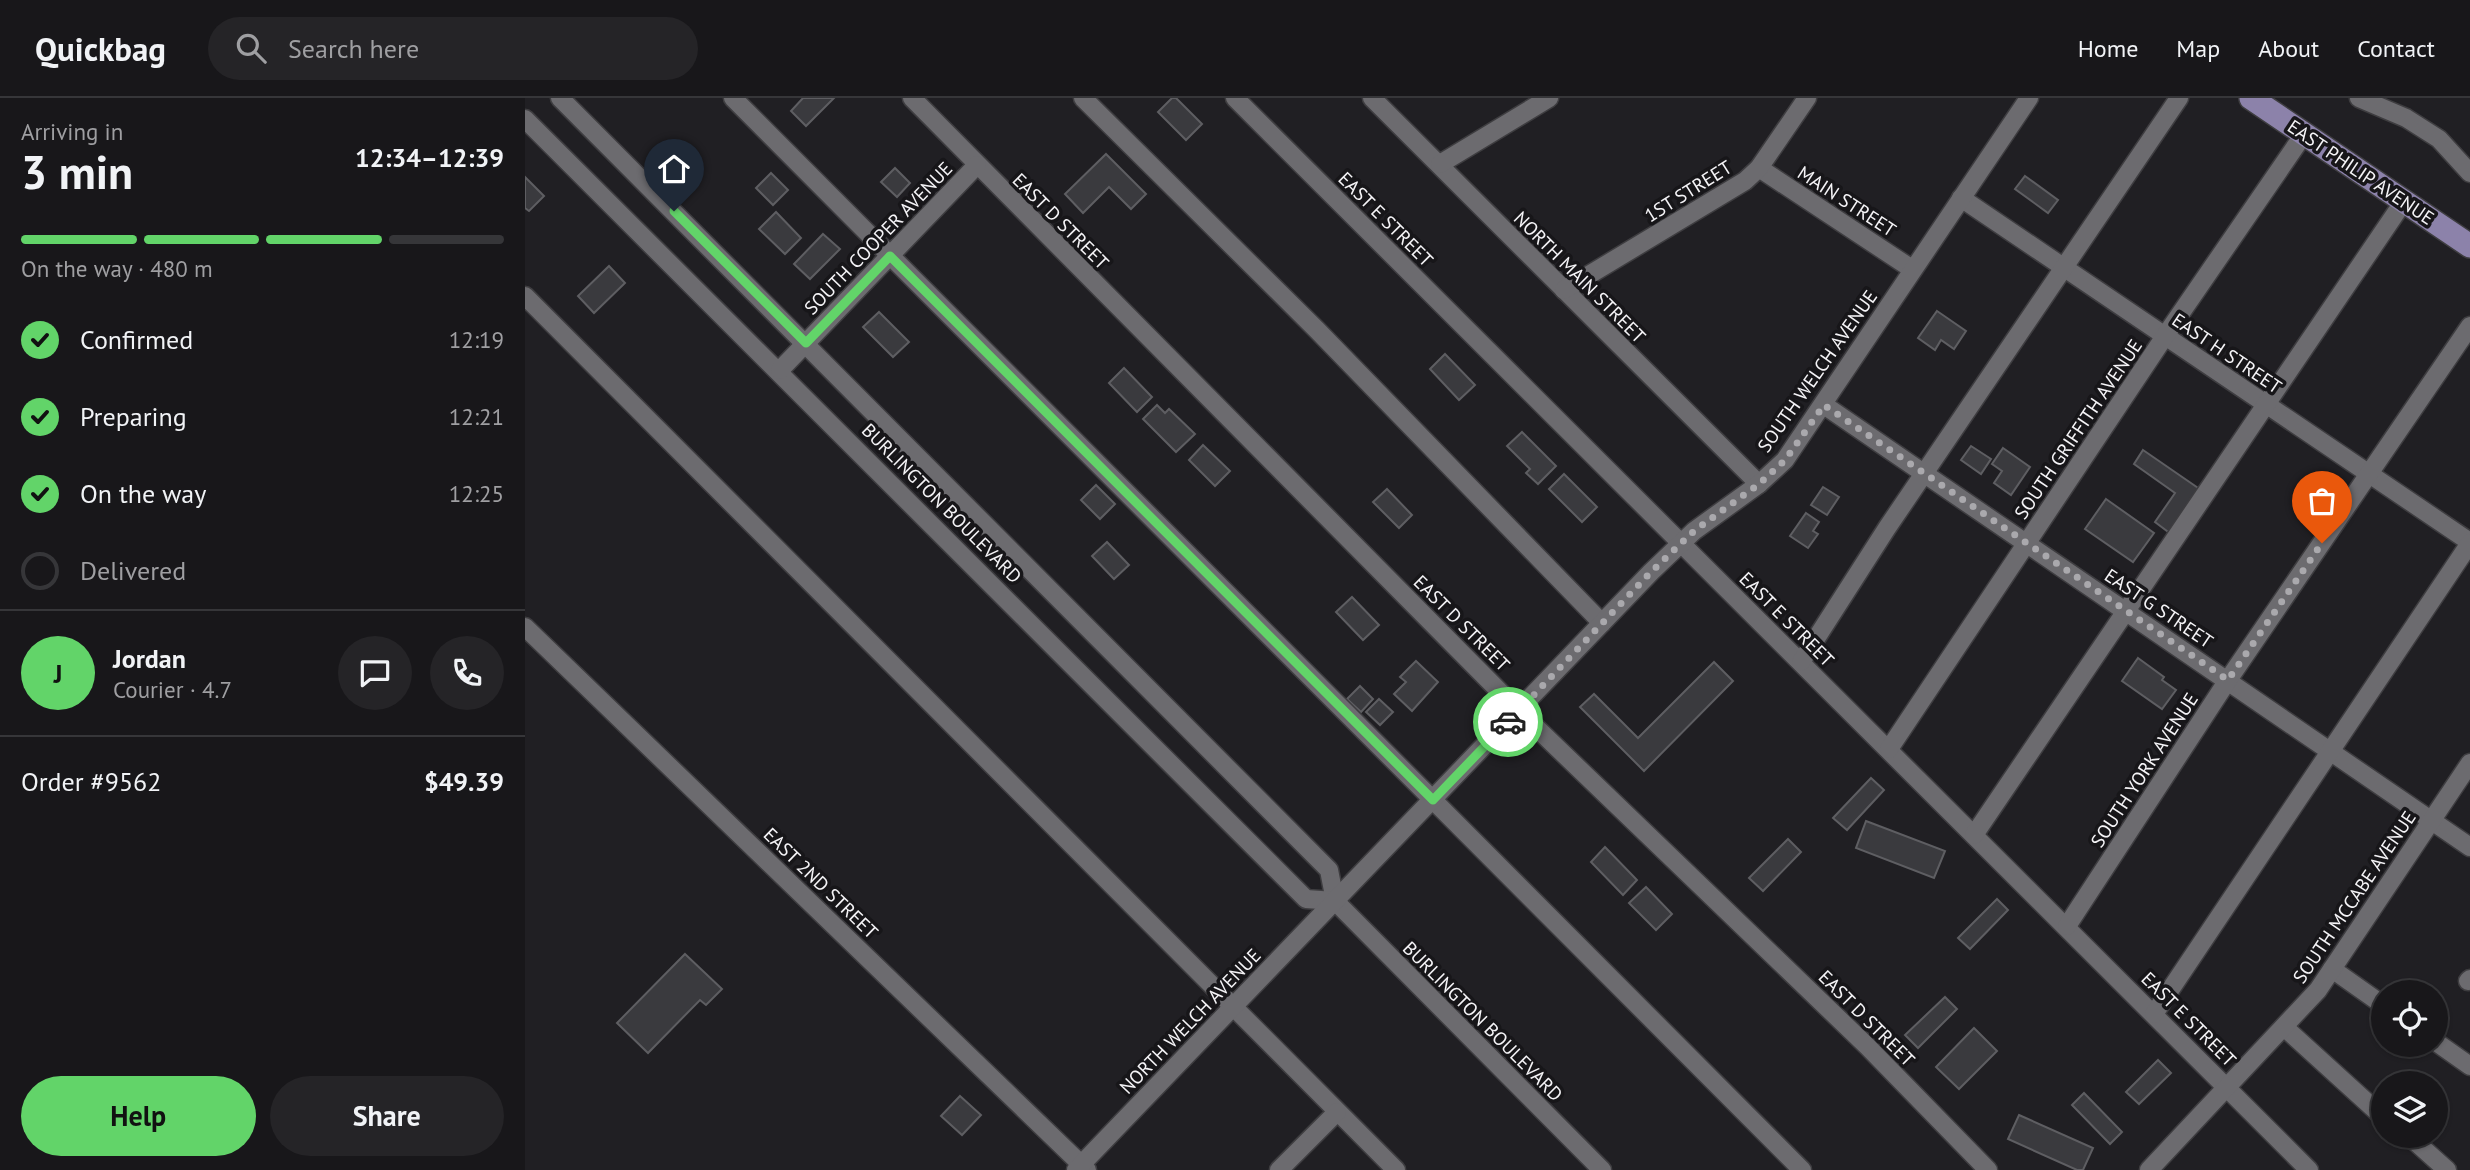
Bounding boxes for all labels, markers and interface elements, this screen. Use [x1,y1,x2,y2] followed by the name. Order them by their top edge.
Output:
[208,17,698,80] search box
[35,27,166,70] text: Quickbag
[232,29,270,67] icon: search
[288,32,419,65] text: Search here
[2078,33,2138,64] text: Home
[2176,33,2220,64] text: Map
[2258,33,2319,64] text: About
[2357,33,2435,64] text: Contact
[2283,114,2439,230] street label: EAST PHILIP AVENUE
[21,117,123,146] text: Arriving in
[644,139,704,211] pin
[355,141,504,174] text: 12:34–12:39
[21,142,133,202] text: 3 min
[655,150,693,188] icon: home
[1640,155,1736,227] street label: 1ST STREET
[799,157,957,319] street label: SOUTH COOPER AVENUE
[1793,160,1901,242] street label: MAIN STREET
[1334,167,1439,272] street label: EAST E STREET
[1008,168,1115,275] street label: EAST D STREET
[1509,206,1651,348] street label: NORTH MAIN STREET
[21,254,213,283] text: On the way · 480 m
[1752,285,1882,457] street label: SOUTH WELCH AVENUE
[2168,308,2287,399] street label: EAST H STREET
[21,321,59,359] icon: check
[80,323,193,356] text: Confirmed
[449,325,504,354] text: 12:19
[2009,334,2147,524] street label: SOUTH GRIFFITH AVENUE
[21,398,59,436] icon: check
[80,400,187,433] text: Preparing
[449,402,504,431] text: 12:21
[857,418,1027,588] street label: BURLINGTON BOULEVARD
[2292,471,2352,543] pin
[21,475,59,513] icon: check
[80,477,206,510] text: On the way
[449,479,504,508] text: 12:25
[2303,482,2341,520] icon: bag
[80,554,186,587] text: Delivered
[2100,563,2218,653] street label: EAST G STREET
[1735,567,1840,672] street label: EAST E STREET
[1409,570,1516,677] street label: EAST D STREET
[338,636,412,710] button: chat
[430,636,504,710] button: phone
[113,642,186,675] text: Jordan
[54,657,62,690] text: J
[113,675,232,704] text: Courier · 4.7
[1473,687,1543,757] courier
[2085,688,2203,852] street label: SOUTH YORK AVENUE
[1489,703,1527,741] icon: car
[21,765,161,798] text: Order #9562
[424,765,504,798] text: $49.39
[2287,806,2421,988] street label: SOUTH MCCABE AVENUE
[759,822,884,944] street label: EAST 2ND STREET
[1398,936,1568,1106] street label: BURLINGTON BOULEVARD
[1114,943,1266,1099] street label: NORTH WELCH AVENUE
[1814,965,1921,1072] street label: EAST D STREET
[2137,967,2242,1072] street label: EAST E STREET
[2371,980,2448,1148] map controls
[2371,980,2448,1057] button: locate
[2371,1071,2448,1148] button: layers
[21,1076,256,1156] button: Help
[270,1076,504,1156] button: Share

